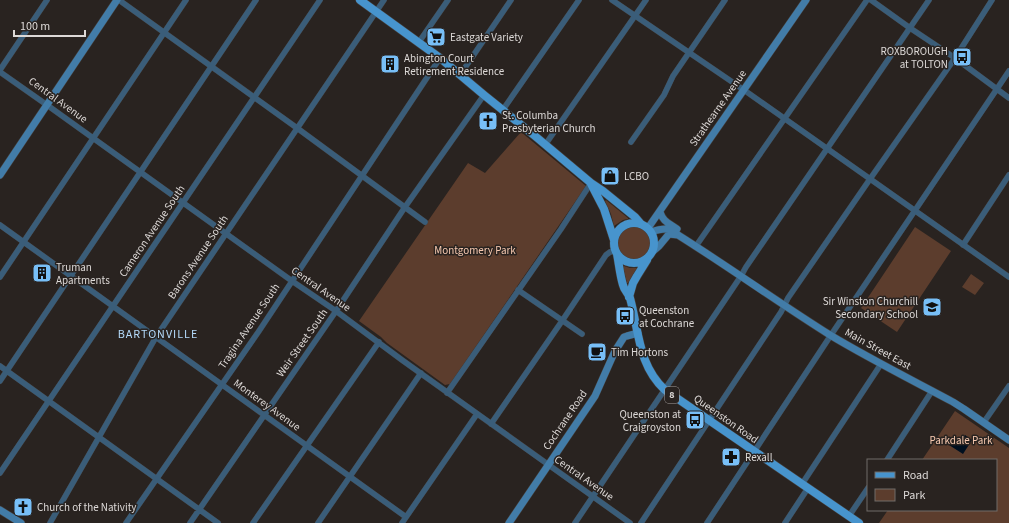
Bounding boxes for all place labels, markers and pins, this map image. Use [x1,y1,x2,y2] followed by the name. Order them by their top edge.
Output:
[425,26,447,48] supermarket icon: Eastgate Variety
[450,30,523,45] place label: Eastgate Variety
[881,44,948,72] place label: ROXBOROUGH at TOLTON
[951,46,973,68] bus stop icon: ROXBOROUGH at TOLTON
[404,51,505,79] place label: Abington Court Retirement Residence
[379,53,401,75] building icon: Abington Court Retirement Residence
[502,108,595,136] place label: St. Columba Presbyterian Church
[477,110,499,132] church icon: St. Columba Presbyterian Church
[599,165,621,187] shop icon: LCBO
[624,169,649,184] place label: LCBO
[56,260,110,288] place label: Truman Apartments
[31,262,53,284] building icon: Truman Apartments
[823,294,918,322] place label: Sir Winston Churchill Secondary School
[921,296,943,318] school or university icon: Sir Winston Churchill Secondary School
[639,303,695,331] place label: Queenston at Cochrane
[614,305,636,327] bus stop icon: Queenston at Cochrane
[586,341,608,363] cafe icon: Tim Hortons
[611,345,668,360] place label: Tim Hortons
[620,407,681,435] place label: Queenston at Craigroyston
[684,409,706,431] bus stop icon: Queenston at Craigroyston
[720,446,742,468] pharmacy icon: Rexall
[745,450,773,465] place label: Rexall
[12,496,34,518] church icon: Church of the Nativity
[37,500,137,515] place label: Church of the Nativity

